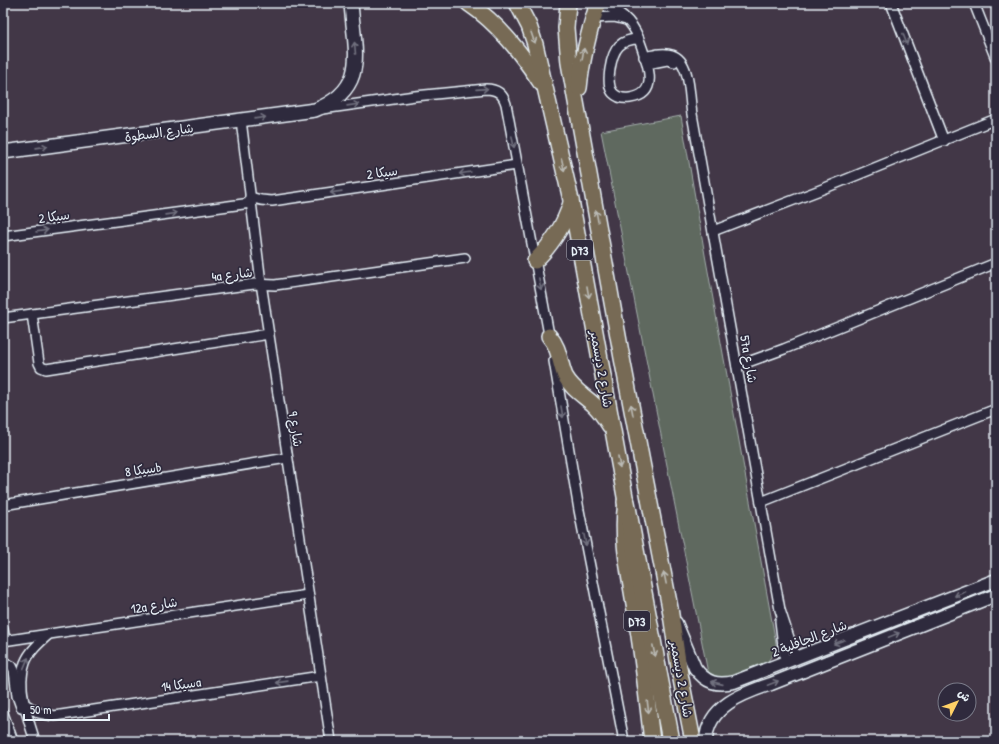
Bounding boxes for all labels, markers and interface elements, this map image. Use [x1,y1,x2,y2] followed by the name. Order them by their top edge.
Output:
[530,32,537,45] one-way arrow
[901,33,909,45] one-way arrow
[352,42,359,55] one-way arrow
[580,48,588,61] one-way arrow
[475,86,488,93] one-way arrow
[346,101,359,109] one-way arrow
[253,114,266,122] one-way arrow
[123,118,195,147] street label: شارع السطوة
[509,135,517,148] one-way arrow
[35,143,48,151] one-way arrow
[560,158,568,171] one-way arrow
[365,161,399,183] street label: سيكا 2
[459,169,472,177] one-way arrow
[330,188,343,196] one-way arrow
[37,205,71,227] street label: سيكا 2
[593,209,601,222] one-way arrow
[164,210,177,218] one-way arrow
[35,227,48,235] one-way arrow
[567,240,593,260] road number: D73
[211,263,254,286] street label: 4a شارع
[536,277,544,290] one-way arrow
[584,285,592,298] one-way arrow
[585,328,618,409] street label: شارع 2 ديسمبر
[735,334,762,384] street label: 57a شارع
[628,403,636,416] one-way arrow
[559,405,567,418] one-way arrow
[283,410,308,448] street label: شارع 9
[615,455,623,468] one-way arrow
[124,457,162,481] street label: سيكا 8b
[581,533,589,546] one-way arrow
[660,572,668,585] one-way arrow
[954,591,966,599] one-way arrow
[129,592,179,619] street label: 12a شارع
[624,611,650,631] road number: D73
[769,615,850,662] street label: شارع الجافلية 2
[888,631,900,638] one-way arrow
[665,638,698,719] street label: شارع 2 ديسمبر
[833,638,845,646] one-way arrow
[650,644,658,657] one-way arrow
[22,657,30,669] one-way arrow
[160,672,202,696] street label: سيكا 14a
[276,678,289,686] one-way arrow
[711,679,724,686] one-way arrow
[767,679,779,687] one-way arrow
[937,682,977,722] north arrow
[955,686,974,704] text: ش
[24,696,109,722] scale bar
[644,700,652,713] one-way arrow
[30,701,51,718] text: 50 m

